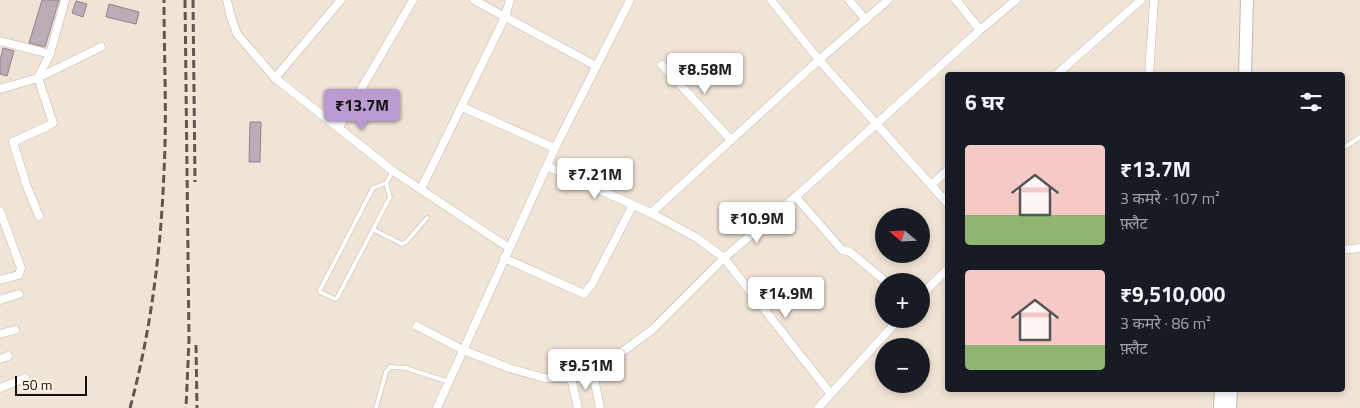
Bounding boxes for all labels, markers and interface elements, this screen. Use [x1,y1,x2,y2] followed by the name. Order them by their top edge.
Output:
[664,52,746,95] pin: ₹8.58M
[678,57,732,81] text: ₹8.58M
[965,86,1004,118] text: 6 घर
[321,88,403,131] pin: ₹13.7M
[1297,88,1325,116] icon: filters
[335,93,389,117] text: ₹13.7M
[1120,153,1191,185] text: ₹13.7M
[554,158,636,200] pin: ₹7.21M
[568,162,622,186] text: ₹7.21M
[1005,165,1065,225] icon: home
[1120,186,1220,210] text: 3 कमरे · 107 m²
[716,202,798,244] pin: ₹10.9M
[730,206,784,230] text: ₹10.9M
[875,208,930,262] north arrow
[875,208,930,393] map controls
[1120,211,1148,235] text: फ़्लैट
[875,273,930,328] button: +
[745,276,827,319] pin: ₹14.9M
[1120,278,1225,310] text: ₹9,510,000
[759,281,813,305] text: ₹14.9M
[1005,290,1065,350] icon: home
[1120,311,1211,335] text: 3 कमरे · 86 m²
[1120,336,1148,360] text: फ़्लैट
[875,338,930,393] button: −
[545,348,627,391] pin: ₹9.51M
[559,353,613,377] text: ₹9.51M
[15,373,88,396] scale bar
[22,374,52,395] text: 50 m

